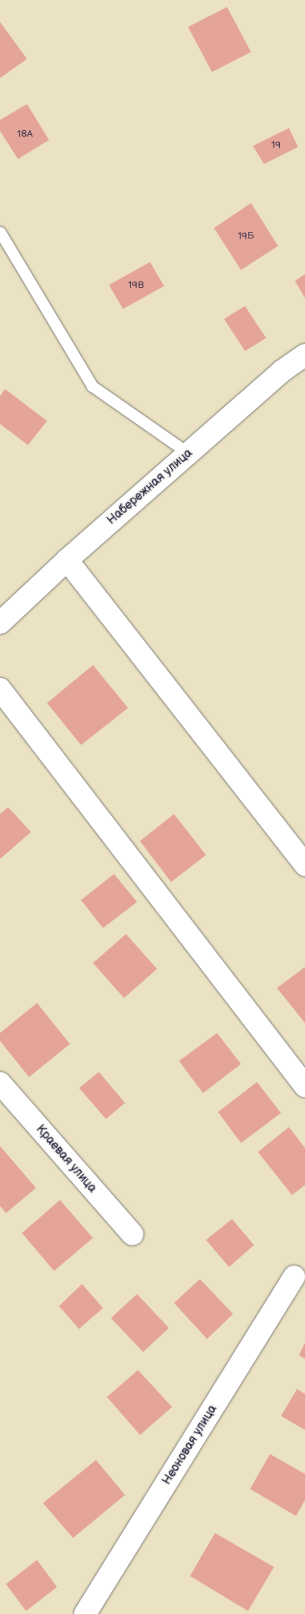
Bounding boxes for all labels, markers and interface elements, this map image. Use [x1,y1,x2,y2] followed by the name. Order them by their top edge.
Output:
[17,129,33,141] house number: 18А
[271,140,281,152] house number: 19
[238,231,254,243] house number: 19Б
[128,280,144,292] house number: 19В
[105,446,195,528] street label: Набережная улица
[33,1122,99,1196] street label: Краевая улица
[160,1402,220,1488] street label: Неоновая улица

